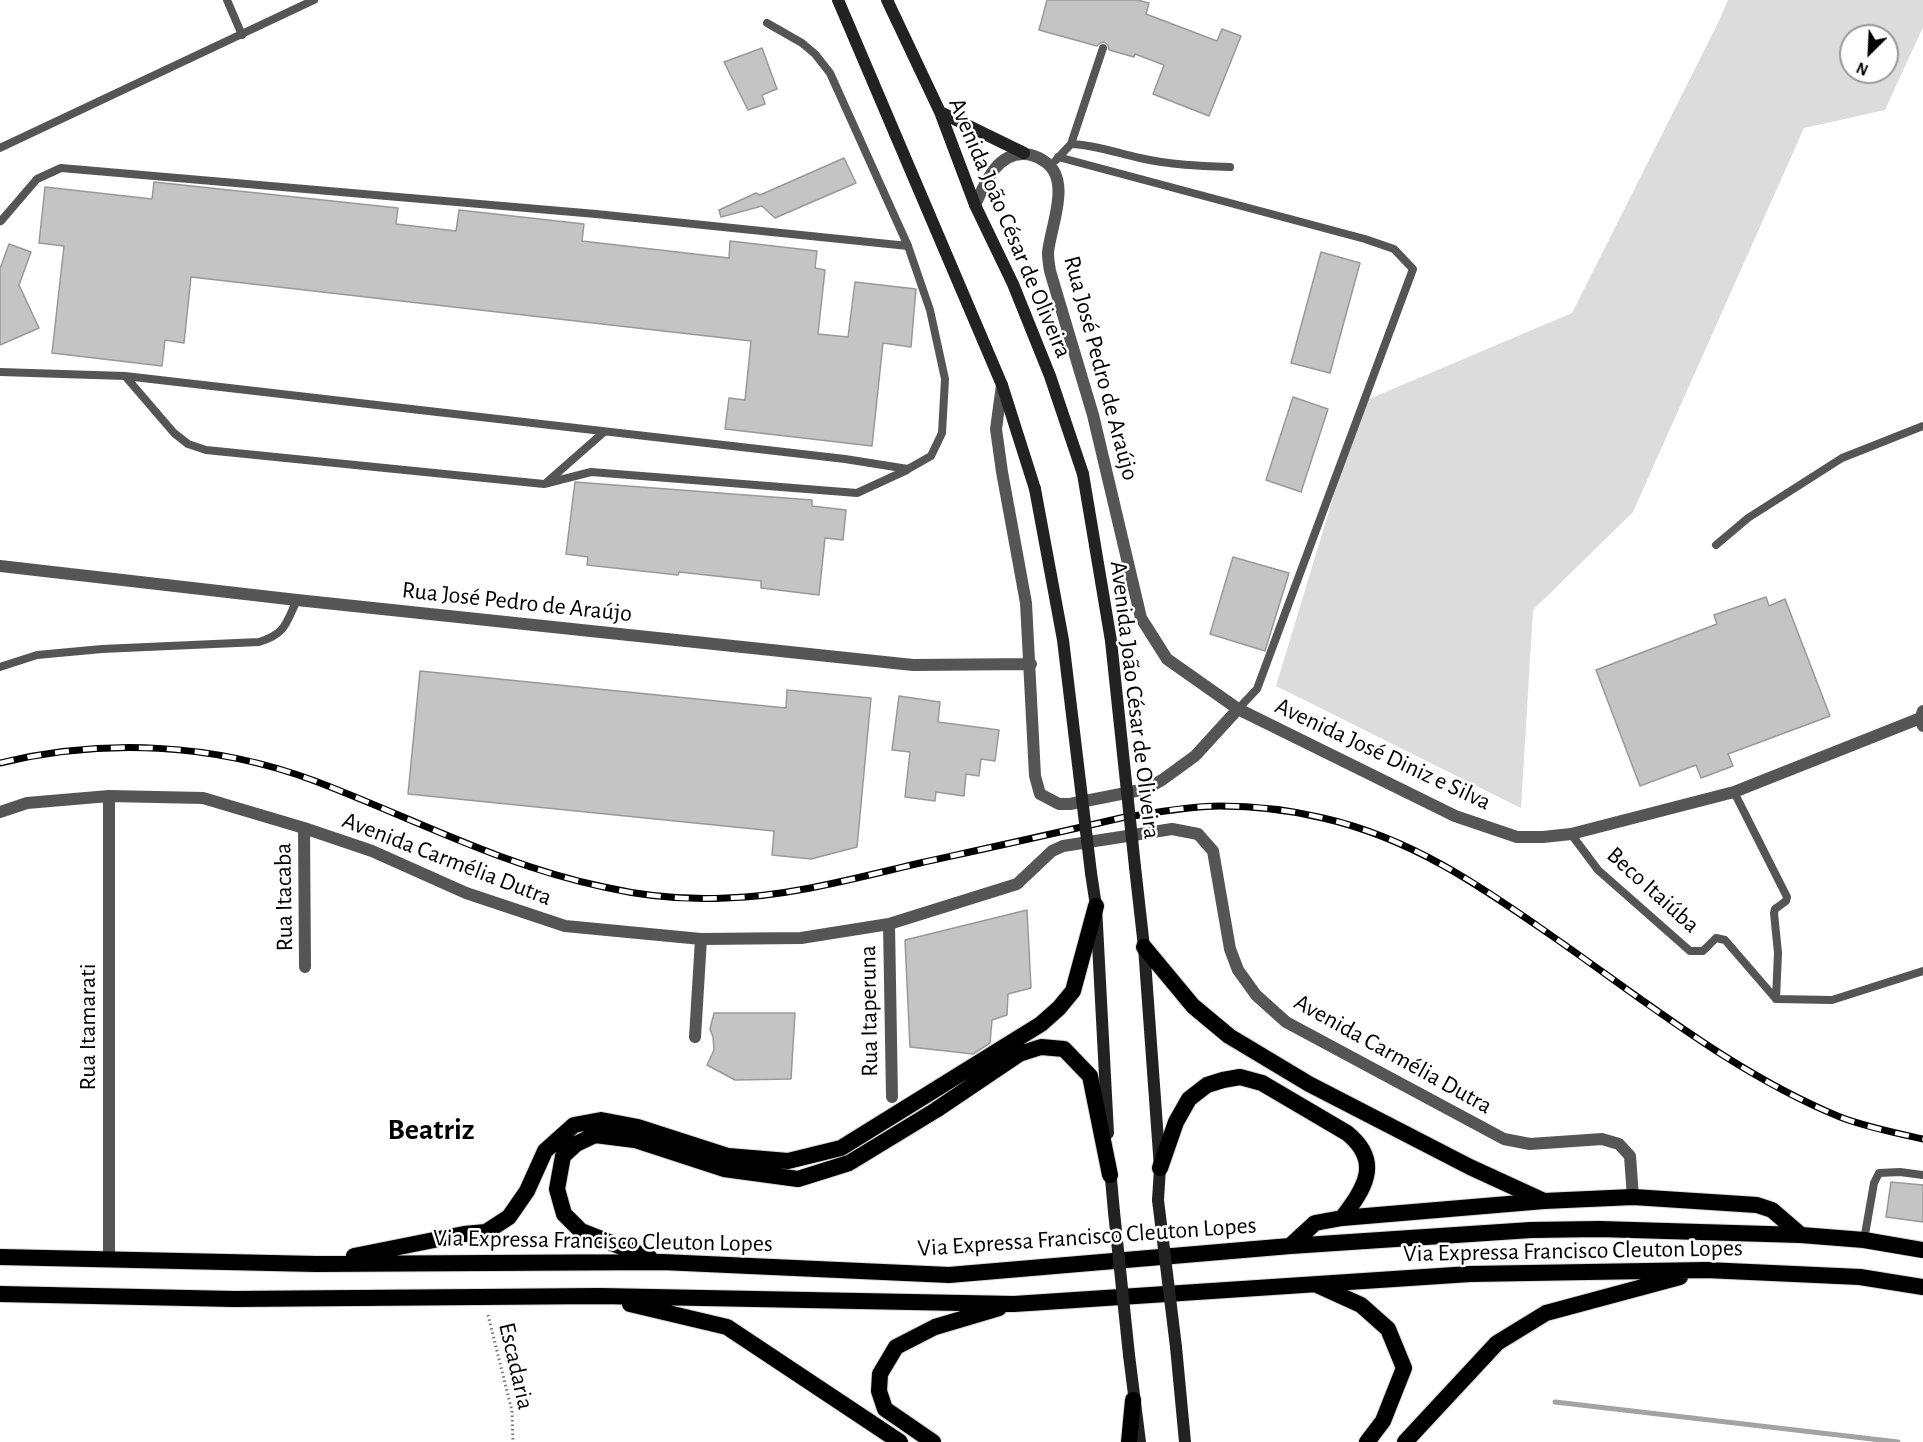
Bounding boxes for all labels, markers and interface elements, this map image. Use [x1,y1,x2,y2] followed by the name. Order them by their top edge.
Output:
[1839,24,1899,84] north arrow
[1854,59,1871,78] text: N
[942,94,1078,362] street label: Avenida João César de Oliveira
[1057,253,1145,483] street label: Rua José Pedro de Araújo
[1104,559,1166,841] street label: Avenida João César de Oliveira
[400,576,634,628] street label: Rua José Pedro de Araújo
[1270,691,1496,817] street label: Avenida José Diniz e Silva
[338,806,556,912] street label: Avenida Carmélia Dutra
[1601,841,1705,939] street label: Beco Itaiúba
[269,842,299,952] street label: Rua Itacaba
[853,945,885,1077] street label: Rua Itaperuna
[74,964,102,1090] street label: Rua Itamarati
[1289,988,1497,1120] street label: Avenida Carmélia Dutra
[388,1112,474,1148] district label: Beatriz
[917,1211,1257,1263] street label: Via Expressa Francisco Cleuton Lopes
[433,1224,773,1258] street label: Via Expressa Francisco Cleuton Lopes
[1403,1234,1743,1268] street label: Via Expressa Francisco Cleuton Lopes
[492,1320,540,1412] street label: Escadaria

